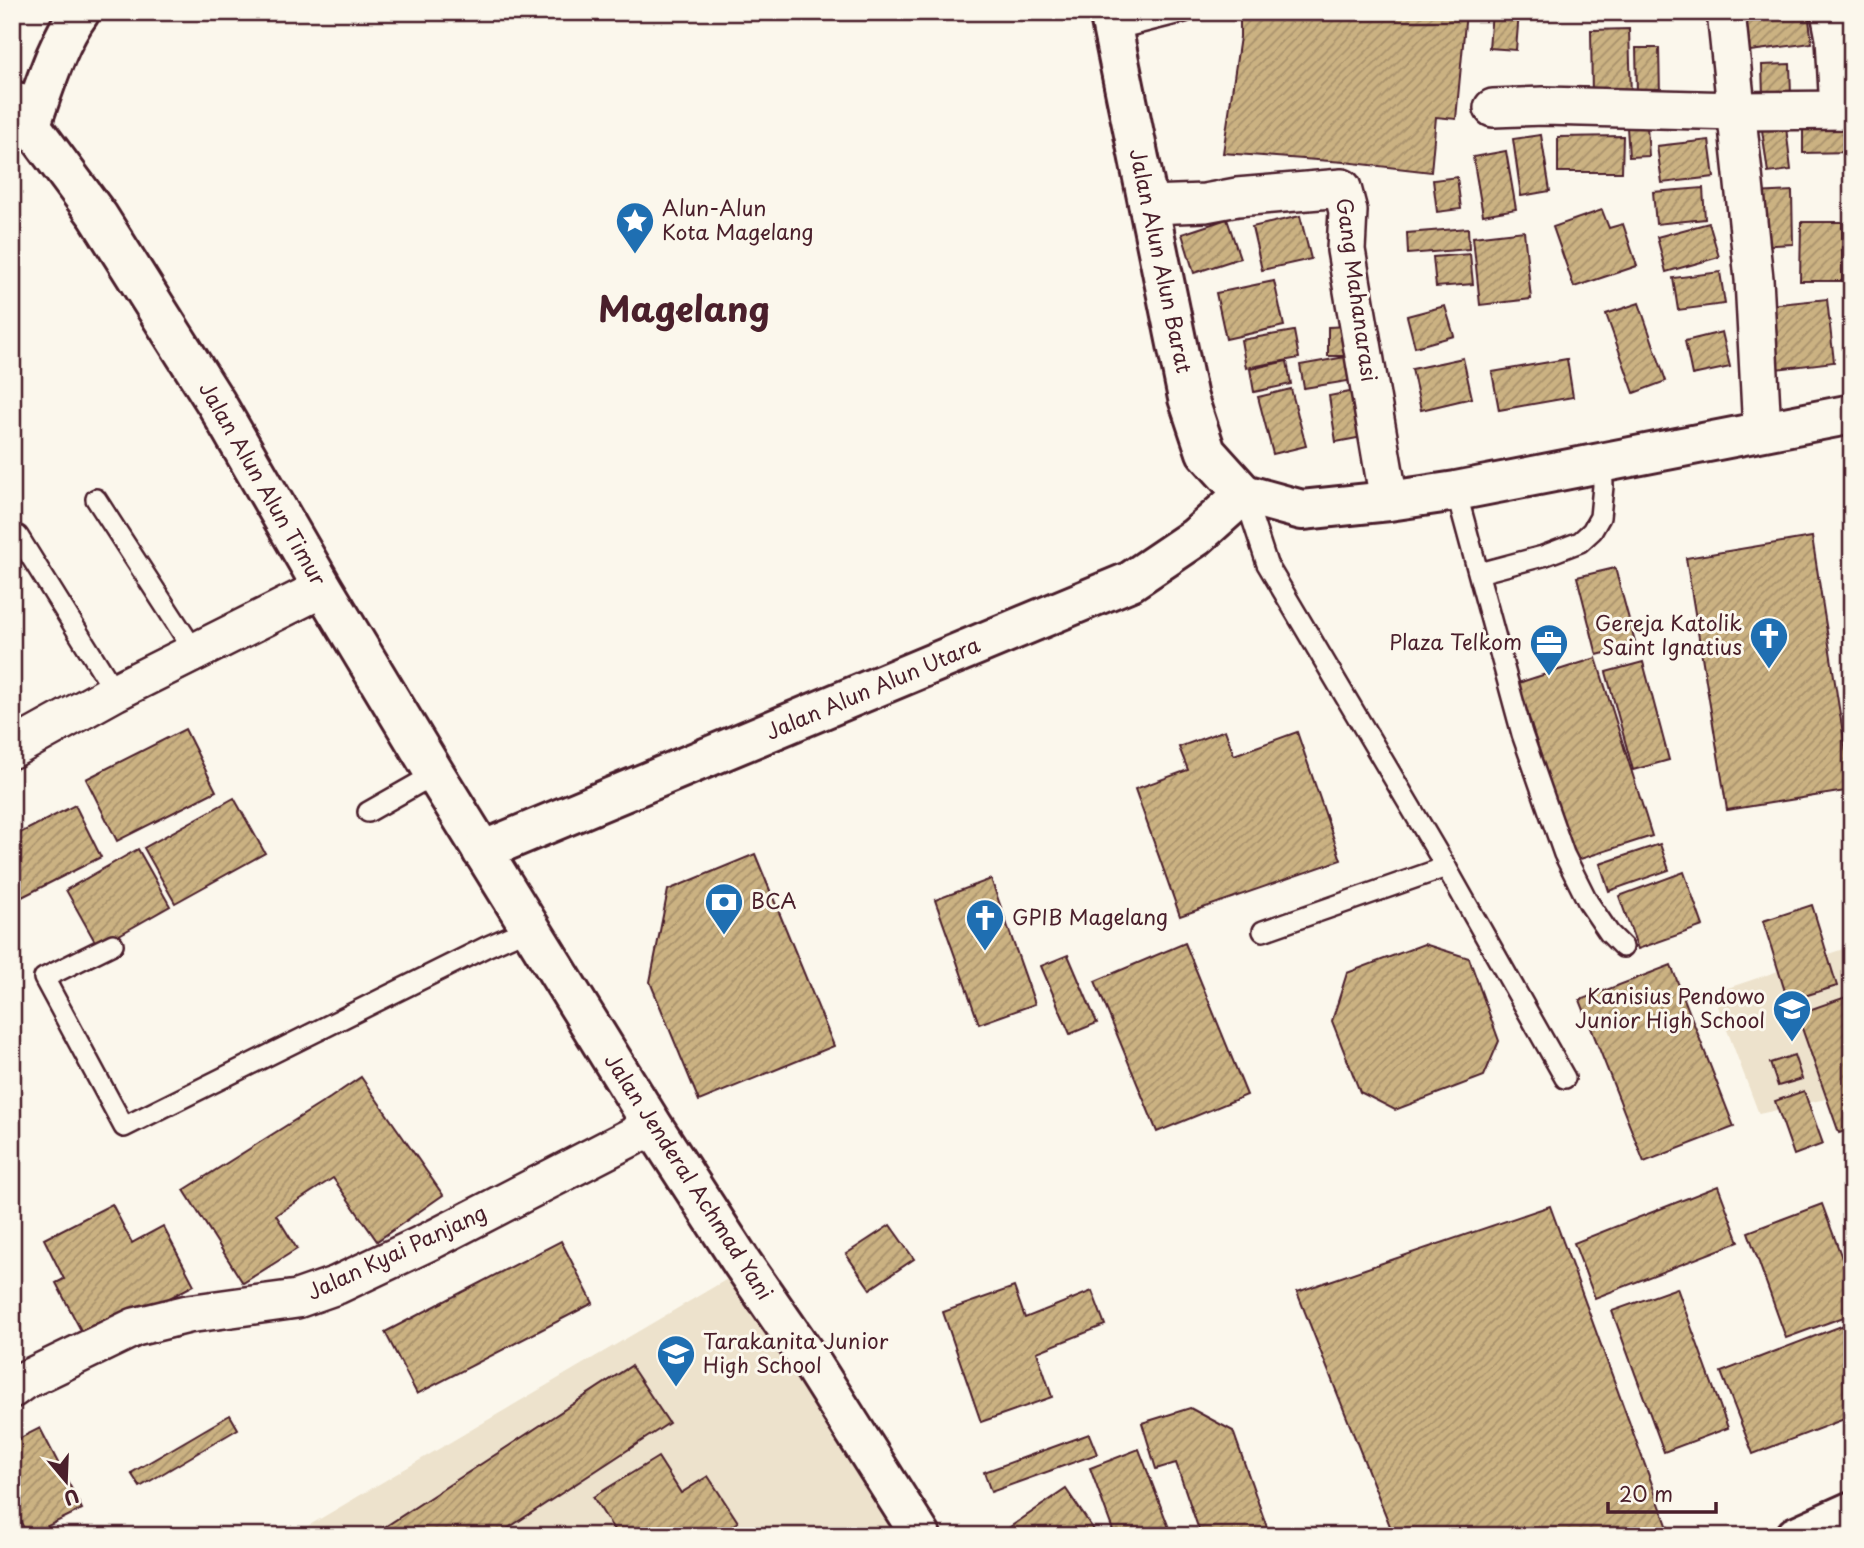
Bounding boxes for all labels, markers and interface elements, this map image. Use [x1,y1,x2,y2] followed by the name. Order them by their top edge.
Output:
[1123,145,1201,376] street label: Jalan Alun Alun Barat
[662,191,814,247] place label: Alun-Alun Kota Magelang
[1329,196,1387,384] street label: Gang Mahanarasi
[614,200,656,255] place icon: Alun-Alun Kota Magelang
[598,281,770,334] district label: Magelang
[192,375,335,591] street label: Jalan Alun Alun Timur
[1595,606,1742,662] place label: Gereja Katolik Saint Ignatius
[1748,615,1790,670] church icon: Gereja Katolik Saint Ignatius
[1528,622,1570,677] office icon: Plaza Telkom
[1389,625,1522,657] place label: Plaza Telkom
[760,627,985,747] street label: Jalan Alun Alun Utara
[703,881,745,936] bank icon: BCA
[751,884,797,916] place label: BCA
[964,897,1006,952] church icon: GPIB Magelang
[1012,900,1168,932] place label: GPIB Magelang
[1575,979,1765,1035] place label: Kanisius Pendowo Junior High School
[1771,988,1813,1043] school or university icon: Kanisius Pendowo Junior High School
[598,1046,782,1306] street label: Jalan Jenderal Achmad Yani
[301,1195,491,1307] street label: Jalan Kyai Panjang
[703,1324,889,1380] place label: Tarakanita Junior High School
[655,1333,697,1388] school or university icon: Tarakanita Junior High School
[32,1446,102,1516] north arrow
[1608,1471,1717,1515] scale bar
[1619,1477,1673,1509] text: 20 m
[60,1482,83,1514] text: U

